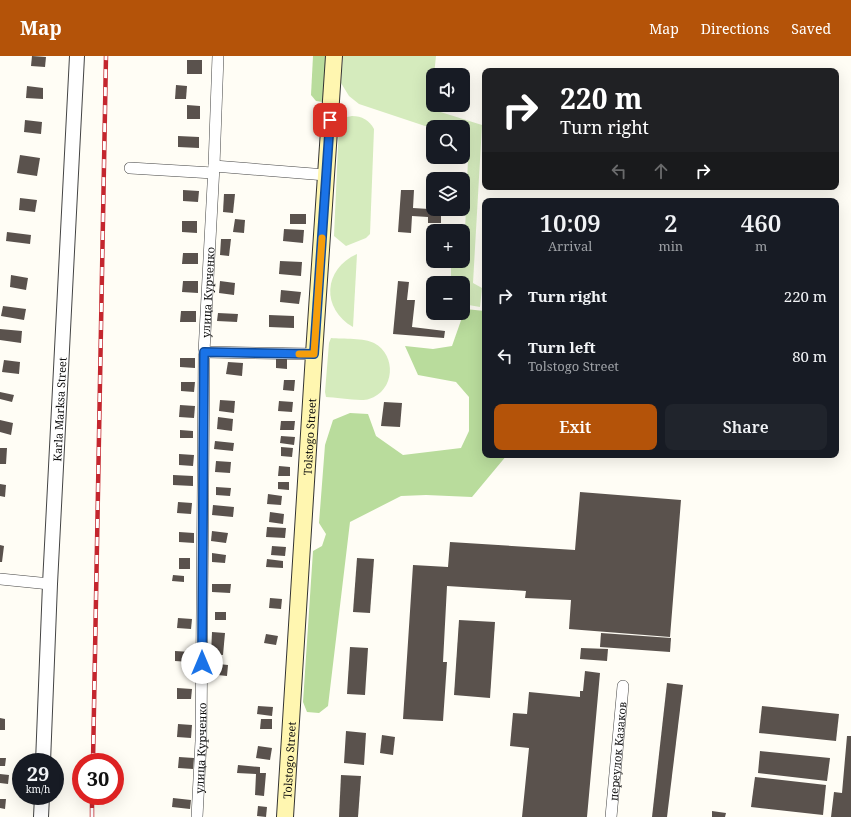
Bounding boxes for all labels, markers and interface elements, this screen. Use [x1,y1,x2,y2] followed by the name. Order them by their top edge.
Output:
[20,15,62,41] text: Map
[649,19,679,38] text: Map
[701,19,769,38] text: Directions
[791,19,831,38] text: Saved
[426,68,470,320] map controls
[426,68,470,112] button: sound
[560,79,642,117] text: 220 m
[494,84,546,136] icon: right
[313,103,347,137] pin
[319,109,341,131] icon: arrive
[560,115,649,139] text: Turn right
[426,120,470,164] button: search
[608,160,630,182] icon: left
[650,160,672,182] icon: ahead
[692,160,714,182] icon: right
[426,172,470,216] button: layers
[540,206,601,239] text: 10:09
[664,206,678,239] text: 2
[741,206,781,239] text: 460
[426,224,470,268] button: +
[548,237,592,255] text: Arrival
[658,237,683,255] text: min
[755,237,767,255] text: m
[197,246,217,338] street label: улица Курченко
[426,276,470,320] button: −
[494,285,516,307] icon: right
[528,286,607,306] text: Turn right
[784,286,827,306] text: 220 m
[528,337,596,357] text: Turn left
[494,345,516,367] icon: left
[792,346,827,366] text: 80 m
[49,357,69,462] street label: Karla Marksa Street
[528,357,619,375] text: Tolstogo Street
[299,398,319,476] street label: Tolstogo Street
[494,404,657,450] button: Exit
[665,404,827,450] button: Share
[181,642,223,684] position arrow
[605,701,629,801] street label: переулок Казаков
[191,703,209,794] street label: улица Курченко
[279,721,298,799] street label: Tolstogo Street
[72,753,124,805] speed limit sign: 30
[27,760,49,787] text: 29
[26,782,50,796] text: km/h

